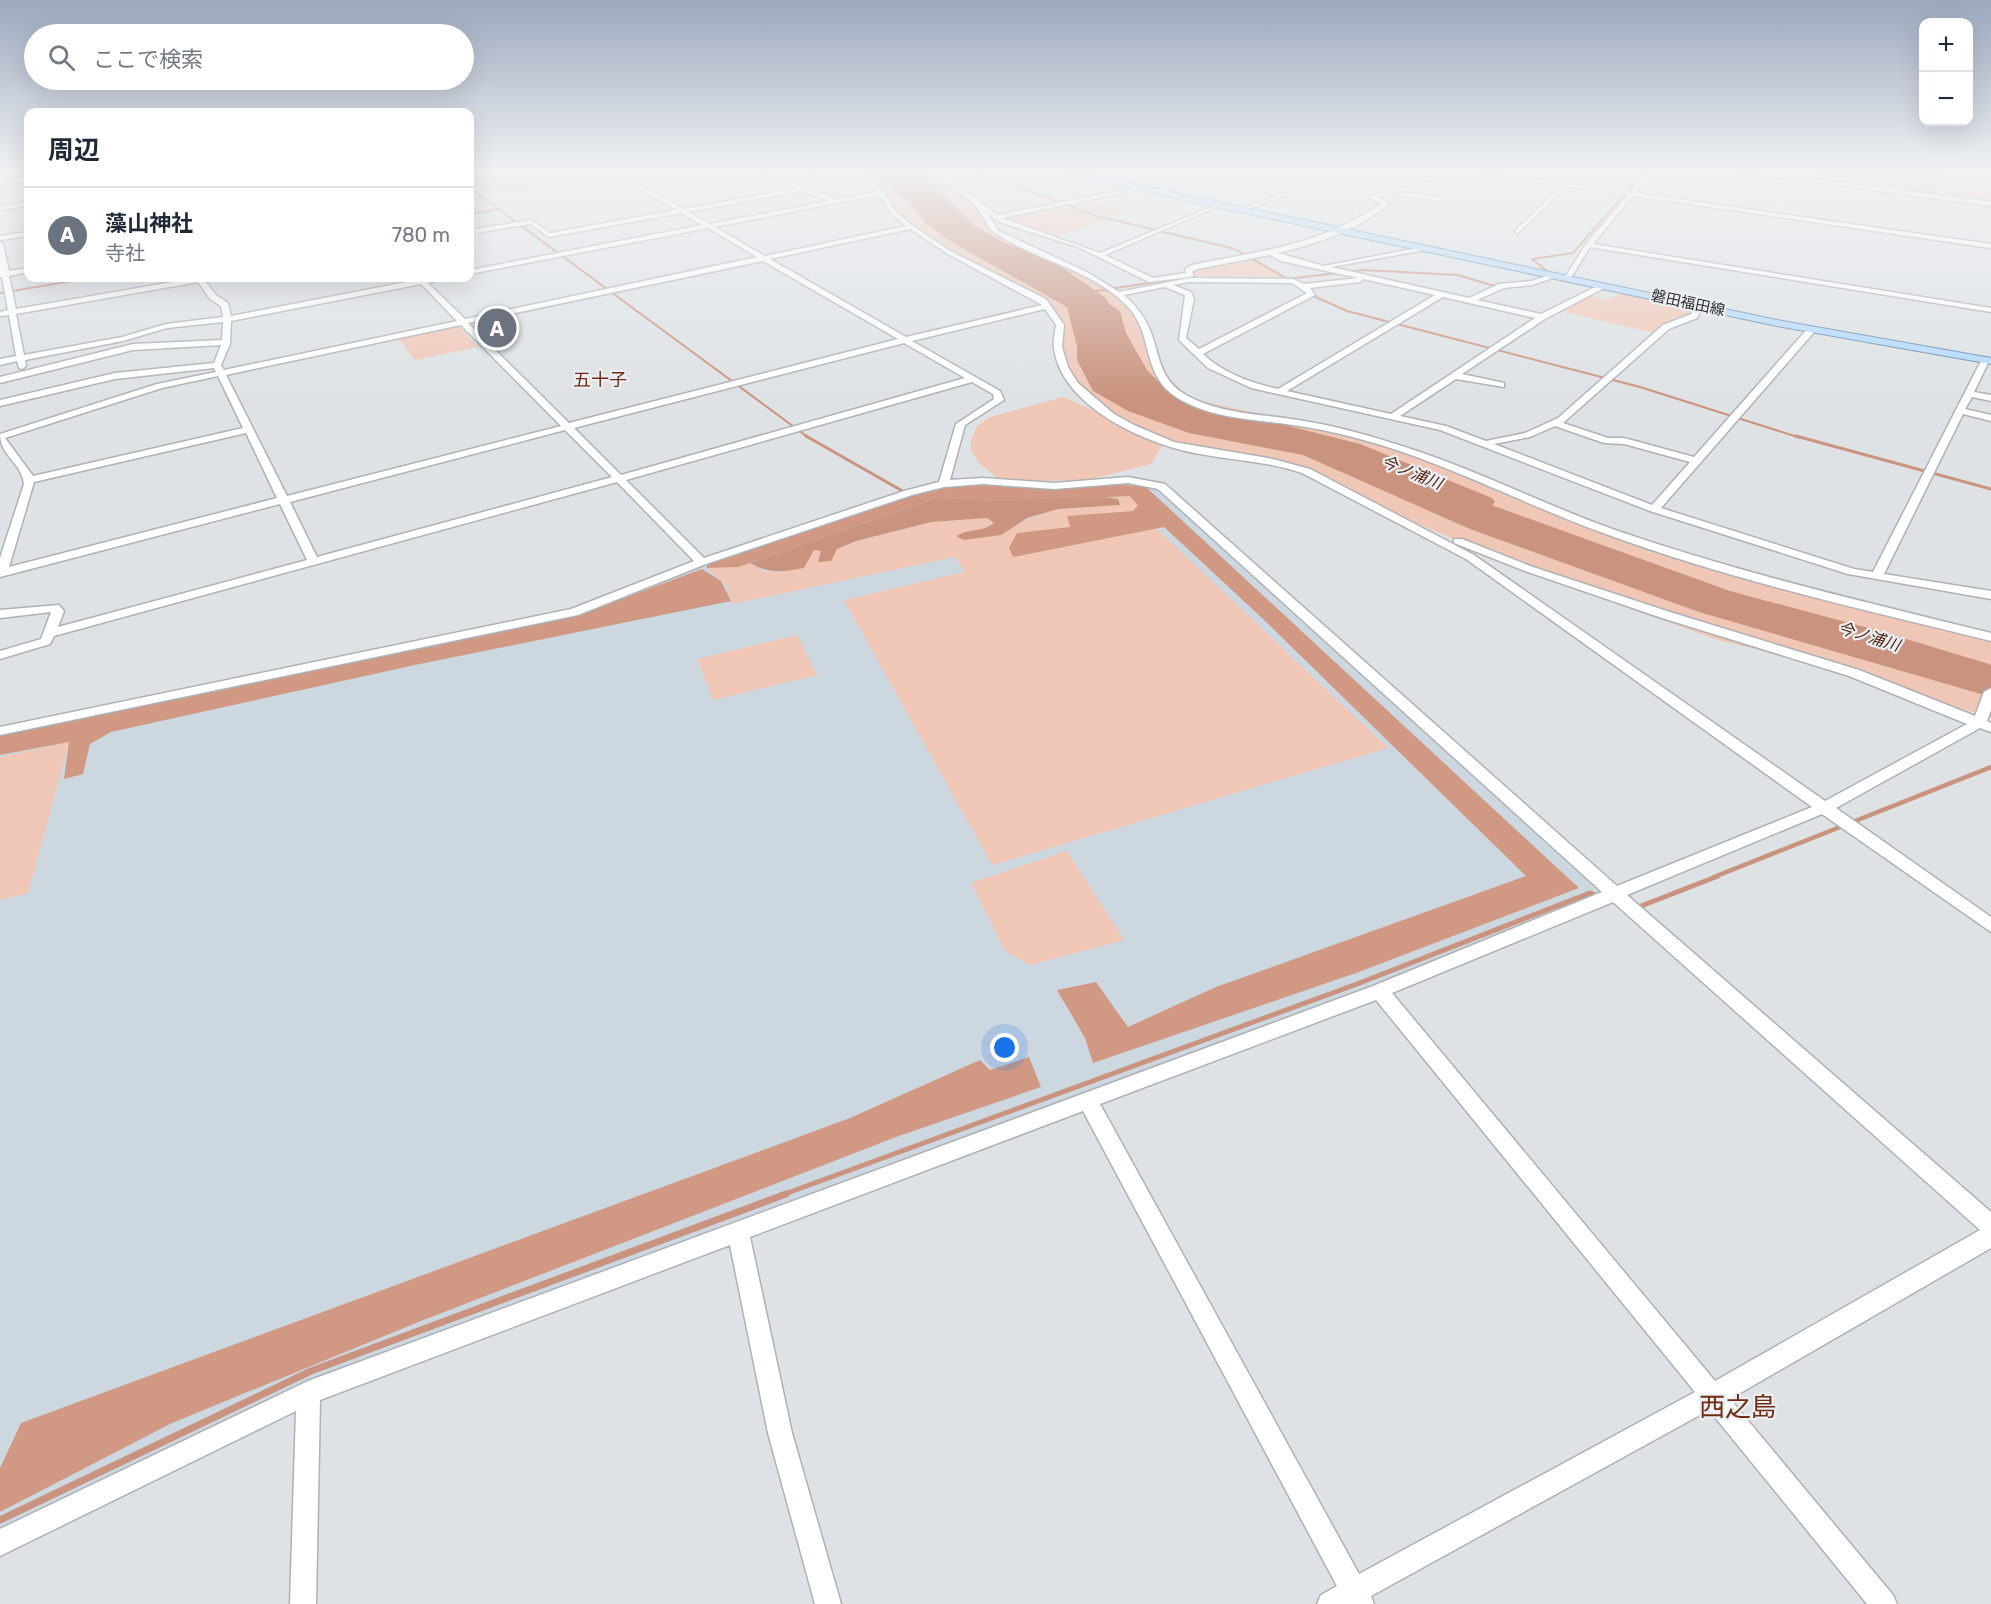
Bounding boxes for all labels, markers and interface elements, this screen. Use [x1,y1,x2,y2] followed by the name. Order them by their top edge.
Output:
[1919,18,1973,126] map controls
[1919,18,1973,72] button: +
[24,24,474,90] search box
[45,41,78,74] icon: search
[93,46,203,73] text: ここで検索
[1919,72,1973,126] button: −
[48,135,100,166] text: 周辺
[105,210,193,237] text: 藻山神社
[60,223,75,247] text: A
[392,223,450,247] text: 780 m
[105,241,145,265] text: 寺社
[1649,286,1727,320] street label: 磐田福田線
[478,306,516,350] pin: A
[573,369,627,391] district label: 五十子
[1379,452,1447,494] water label: 今ノ浦川
[1835,618,1904,656] water label: 今ノ浦川
[990,1033,1019,1062] your location
[1699,1392,1777,1423] district label: 西之島

